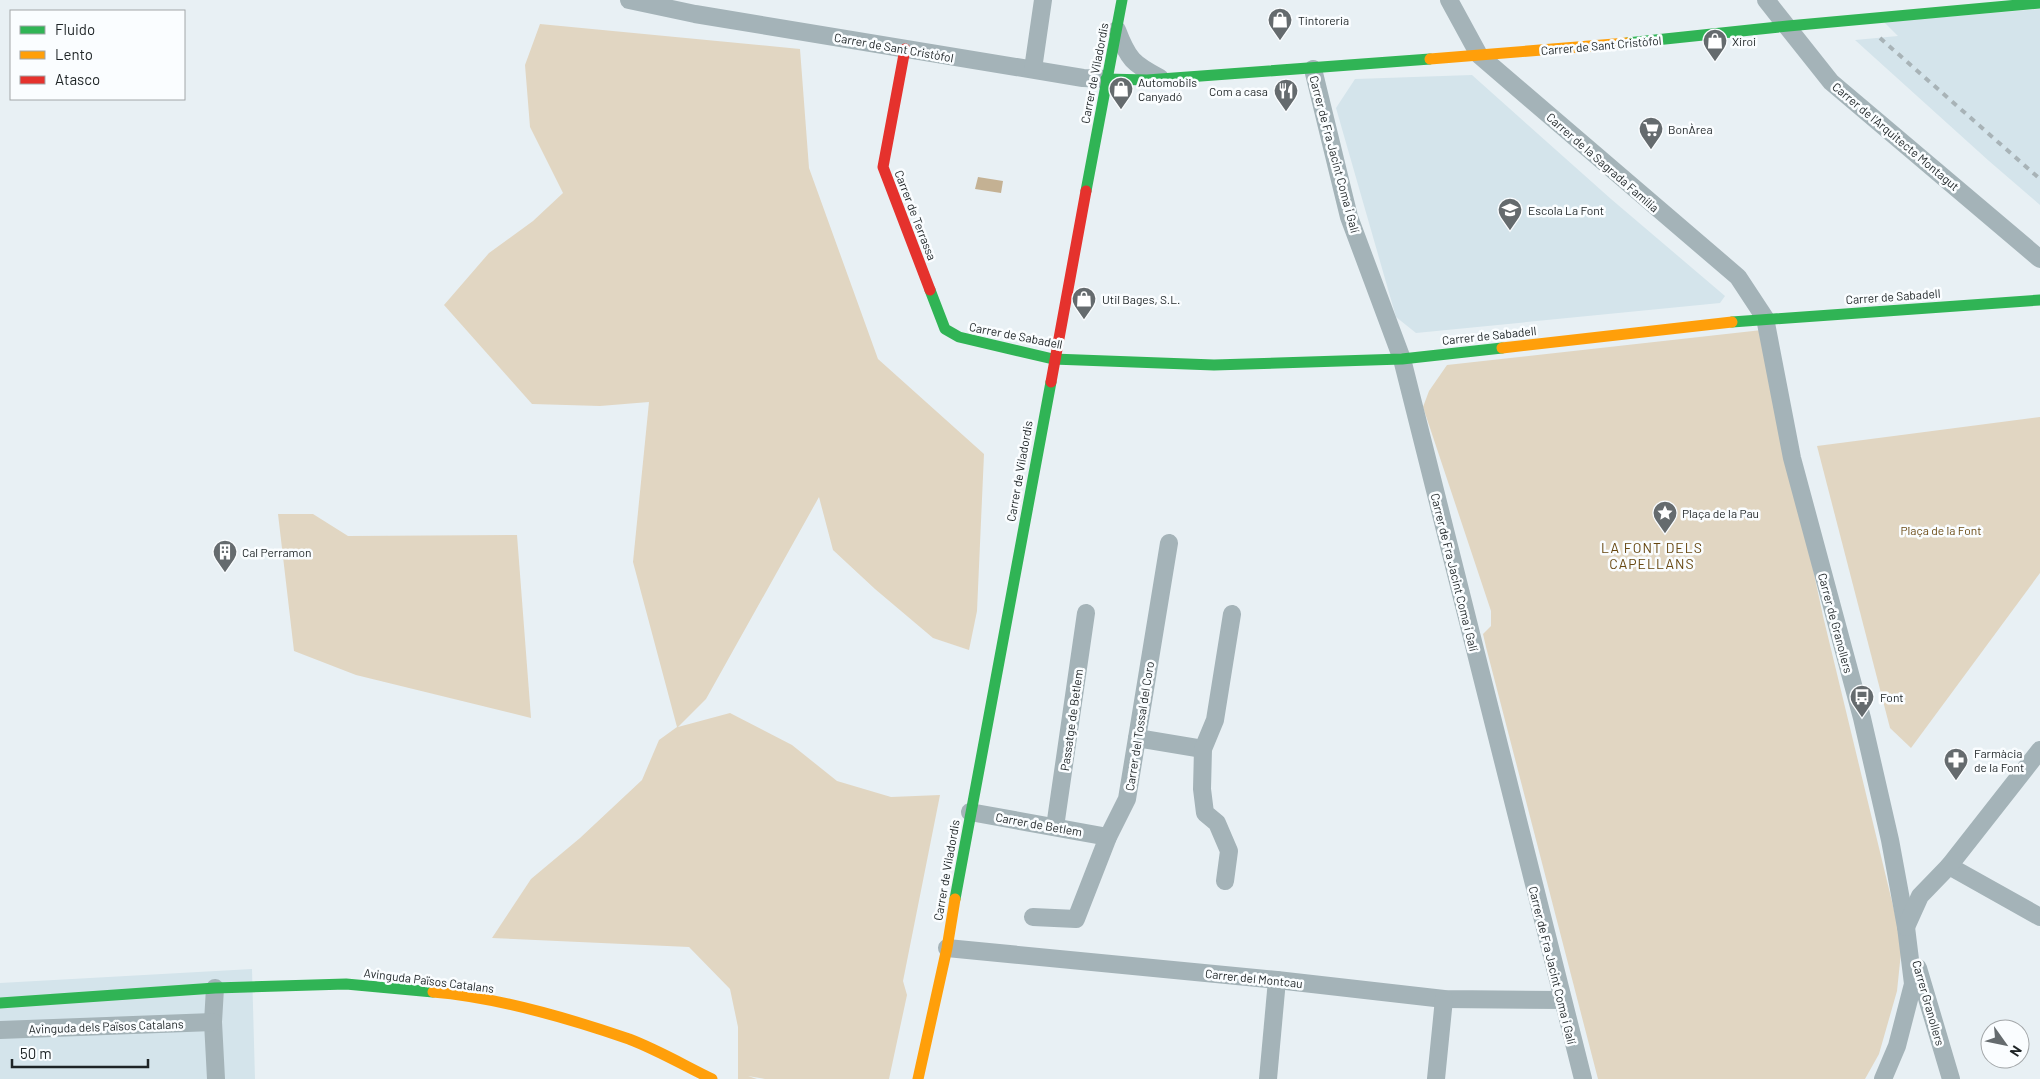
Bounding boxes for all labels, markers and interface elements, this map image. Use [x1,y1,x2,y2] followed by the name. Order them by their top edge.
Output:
[1267,7,1293,41] shop icon: Tintoreria
[10,10,185,100] legend
[1298,13,1349,27] place label: Tintoreria
[55,20,95,38] text: Fluido
[1077,21,1111,125] street label: Carrer de Viladordis
[1702,28,1728,62] shop icon: Xiroi
[833,30,955,64] street label: Carrer de Sant Cristòfol
[1540,33,1662,57] street label: Carrer de Sant Cristòfol
[1732,34,1756,48] place label: Xiroi
[55,45,93,63] text: Lento
[55,70,100,88] text: Atasco
[1307,74,1363,235] street label: Carrer de Fra Jacint Coma i Galí
[1138,75,1197,103] place label: Automobils Canyadó
[1108,76,1134,110] shop icon: Automobils Canyadó
[1273,78,1299,112] restaurant icon: Com a casa
[1830,79,1962,193] street label: Carrer de l'Arquitecte Montagut
[1209,84,1268,98] place label: Com a casa
[1544,110,1662,214] street label: Carrer de la Sagrada Família
[1638,116,1664,150] supermarket icon: BonÀrea
[1668,122,1713,136] place label: BonÀrea
[892,168,940,262] street label: Carrer de Terrassa
[1497,197,1523,231] school or university icon: Escola La Font
[1528,203,1604,217] place label: Escola La Font
[1071,286,1097,320] shop icon: Util Bages, S.L.
[1845,286,1941,306] street label: Carrer de Sabadell
[1102,292,1180,306] place label: Util Bages, S.L.
[968,319,1064,351] street label: Carrer de Sabadell
[1441,323,1537,347] street label: Carrer de Sabadell
[1003,419,1035,523] street label: Carrer de Viladordis
[1429,492,1482,653] street label: Carrer de Fra Jacint Coma i Galí
[1652,500,1678,534] place icon: Plaça de la Pau
[1682,506,1759,520] place label: Plaça de la Pau
[1900,523,1982,537] park label: Plaça de la Font
[212,539,238,573] building icon: Cal Perramon
[1601,539,1703,572] district label: LA FONT DELS CAPELLANS
[242,545,311,559] place label: Cal Perramon
[1816,571,1856,675] street label: Carrer de Granollers
[1122,660,1156,792] street label: Carrer del Tossal del Coro
[1057,668,1085,772] street label: Passatge de Betlem
[1849,684,1875,718] bus stop icon: Font
[1880,690,1904,704] place label: Font
[1974,746,2024,774] place label: Farmàcia de la Font
[1943,747,1969,781] pharmacy icon: Farmàcia de la Font
[995,809,1084,839] street label: Carrer de Betlem
[930,818,962,922] street label: Carrer de Viladordis
[1527,885,1580,1046] street label: Carrer de Fra Jacint Coma i Galí
[1910,959,1948,1047] street label: Carrer Granollers
[363,965,495,995] street label: Avinguda Països Catalans
[1205,966,1303,990] street label: Carrer del Montcau
[28,1016,184,1036] street label: Avinguda dels Països Catalans
[1980,1019,2030,1069] north arrow
[12,1036,149,1068] scale bar
[2007,1043,2026,1060] text: N
[20,1044,52,1062] text: 50 m

